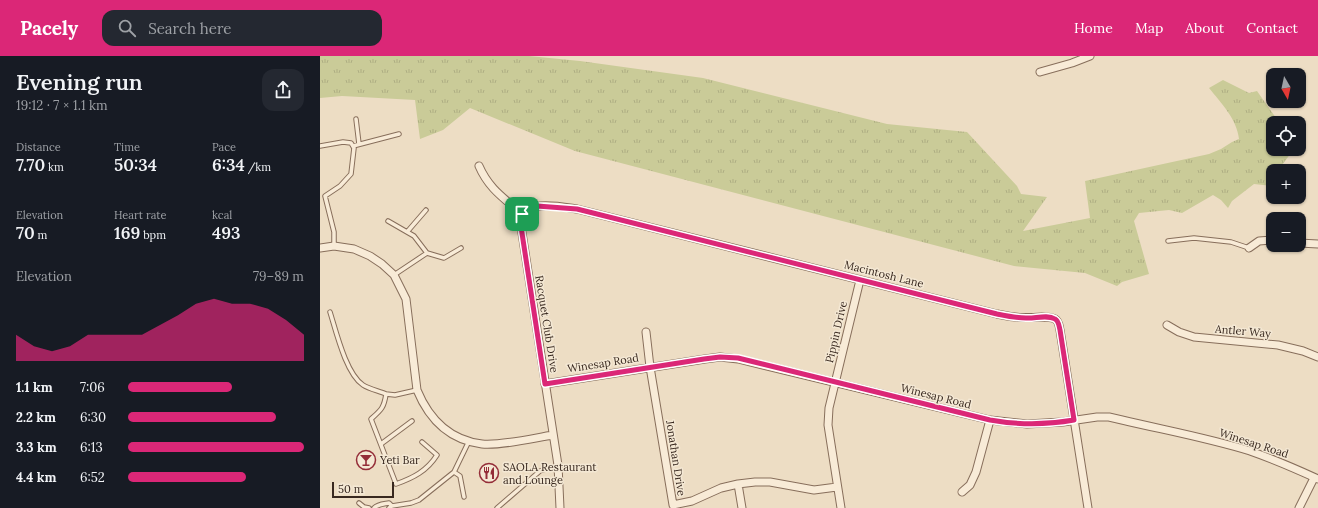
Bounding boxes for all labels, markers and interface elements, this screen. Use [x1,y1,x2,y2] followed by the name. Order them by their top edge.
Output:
[102,10,382,46] search box
[20,16,78,40] text: Pacely
[116,17,138,39] icon: search
[148,19,232,38] text: Search here
[1074,19,1113,37] text: Home
[1135,19,1163,37] text: Map
[1185,19,1224,37] text: About
[1246,19,1298,37] text: Contact
[16,68,143,96] text: Evening run
[1266,68,1306,108] north arrow
[1266,68,1306,252] map controls
[262,69,304,111] button: share
[16,97,108,114] text: 19:12 · 7 × 1.1 km
[1266,116,1306,156] button: locate
[16,140,61,154] text: Distance
[114,140,140,154] text: Time
[212,140,236,154] text: Pace
[16,154,45,176] text: 7.70
[114,154,157,176] text: 50:34
[212,154,245,176] text: 6:34
[45,160,64,174] text: km
[245,160,271,174] text: /km
[1266,164,1306,204] button: +
[505,197,539,231] pin
[511,203,533,225] icon: arrive
[16,208,63,222] text: Elevation
[114,208,166,222] text: Heart rate
[212,208,232,222] text: kcal
[1266,212,1306,252] button: −
[16,222,35,244] text: 70
[114,222,140,244] text: 169
[212,222,241,244] text: 493
[35,228,47,242] text: m
[140,228,166,242] text: bpm
[843,257,925,291] street label: Macintosh Lane
[16,268,72,285] text: Elevation
[253,268,304,285] text: 79–89 m
[532,274,562,374] street label: Racquet Club Drive
[822,300,850,364] street label: Pippin Drive
[1213,321,1272,340] street label: Antler Way
[566,350,640,376] street label: Winesap Road
[16,379,53,396] text: 1.1 km
[80,379,105,396] text: 7:06
[899,380,973,412] street label: Winesap Road
[16,409,56,426] text: 2.2 km
[80,409,106,426] text: 6:30
[663,418,689,497] street label: Jonathan Drive
[1217,425,1291,461] street label: Winesap Road
[16,439,57,456] text: 3.3 km
[80,439,103,456] text: 6:13
[355,449,377,471] bar icon: Yeti Bar
[379,453,420,467] place label: Yeti Bar
[503,460,597,487] place label: SAOLA Restaurant and Lounge
[478,462,500,484] restaurant icon: SAOLA Restaurant and Lounge
[16,469,56,486] text: 4.4 km
[80,469,105,486] text: 6:52
[332,480,394,499] scale bar
[338,482,364,496] text: 50 m

